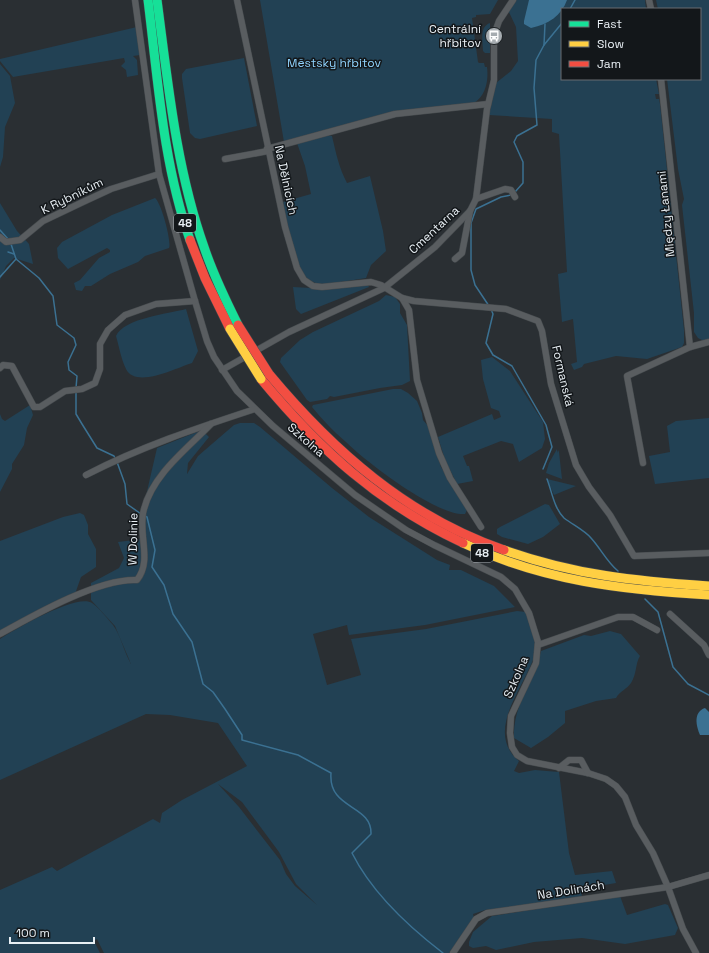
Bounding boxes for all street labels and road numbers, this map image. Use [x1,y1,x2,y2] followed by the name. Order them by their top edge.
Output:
[271,144,301,216] street label: Na Dělnicích
[654,170,678,258] street label: Między Łanami
[38,174,106,218] street label: K Rybníkům
[405,202,463,257] street label: Cmentarna
[174,214,196,232] road number: 48
[548,344,578,408] street label: Formanská
[284,419,328,461] street label: Szkolna
[125,513,141,565] street label: W Dolinie
[471,544,493,562] road number: 48
[500,653,532,701] street label: Szkolna
[536,877,606,903] street label: Na Dolinách

